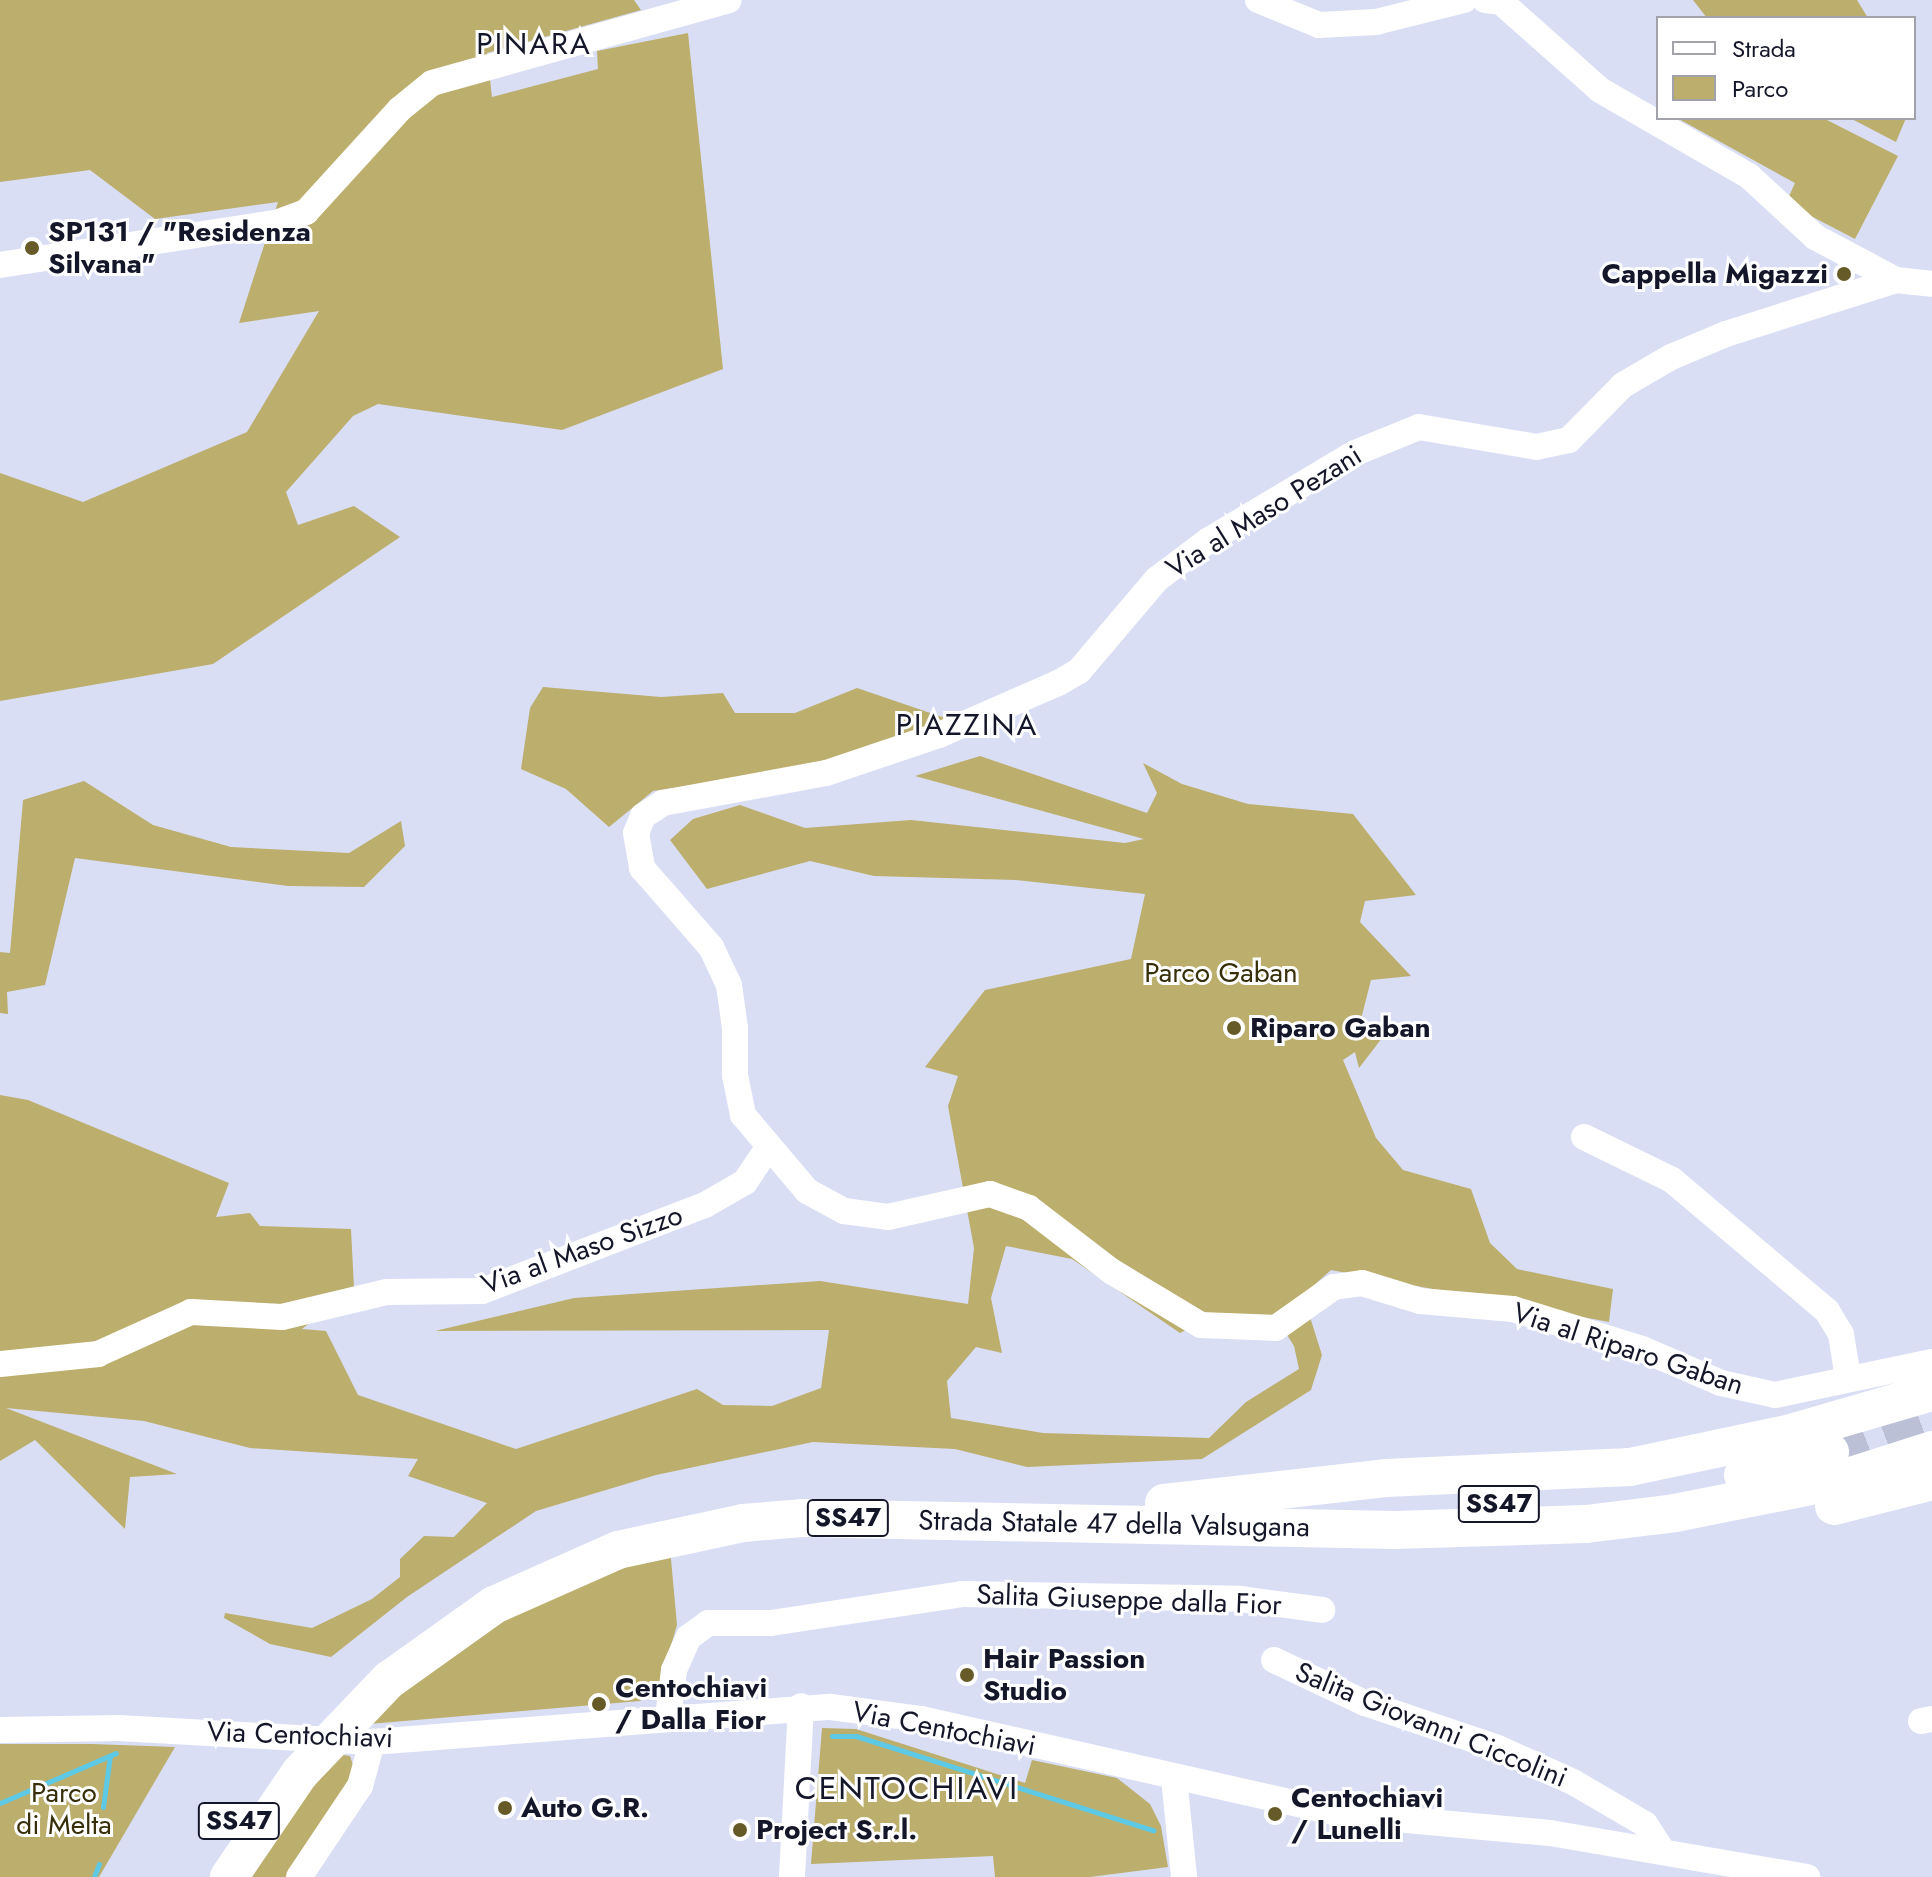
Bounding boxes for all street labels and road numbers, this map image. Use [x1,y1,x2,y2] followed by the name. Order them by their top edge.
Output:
[1160,438,1368,586] street label: Via al Maso Pezani
[477,1198,687,1302] street label: Via al Maso Sizzo
[1508,1296,1748,1402] street label: Via al Riparo Gaban
[1457,1482,1541,1526] road number: SS47
[806,1496,890,1540] road number: SS47
[918,1504,1310,1544] street label: Strada Statale 47 della Valsugana
[976,1578,1282,1622] street label: Salita Giuseppe dalla Fior
[1290,1655,1572,1795] street label: Salita Giovanni Ciccolini
[849,1695,1039,1763] street label: Via Centochiavi
[206,1715,394,1755] street label: Via Centochiavi
[197,1799,281,1843] road number: SS47

